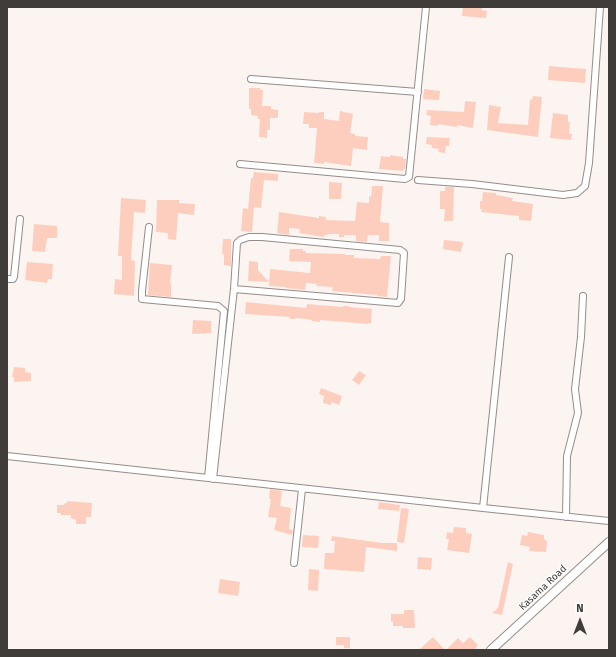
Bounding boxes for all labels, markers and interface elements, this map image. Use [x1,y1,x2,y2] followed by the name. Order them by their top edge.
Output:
[517,563,569,613] street label: Kasama Road
[560,601,600,641] north arrow
[576,602,584,615] text: N

